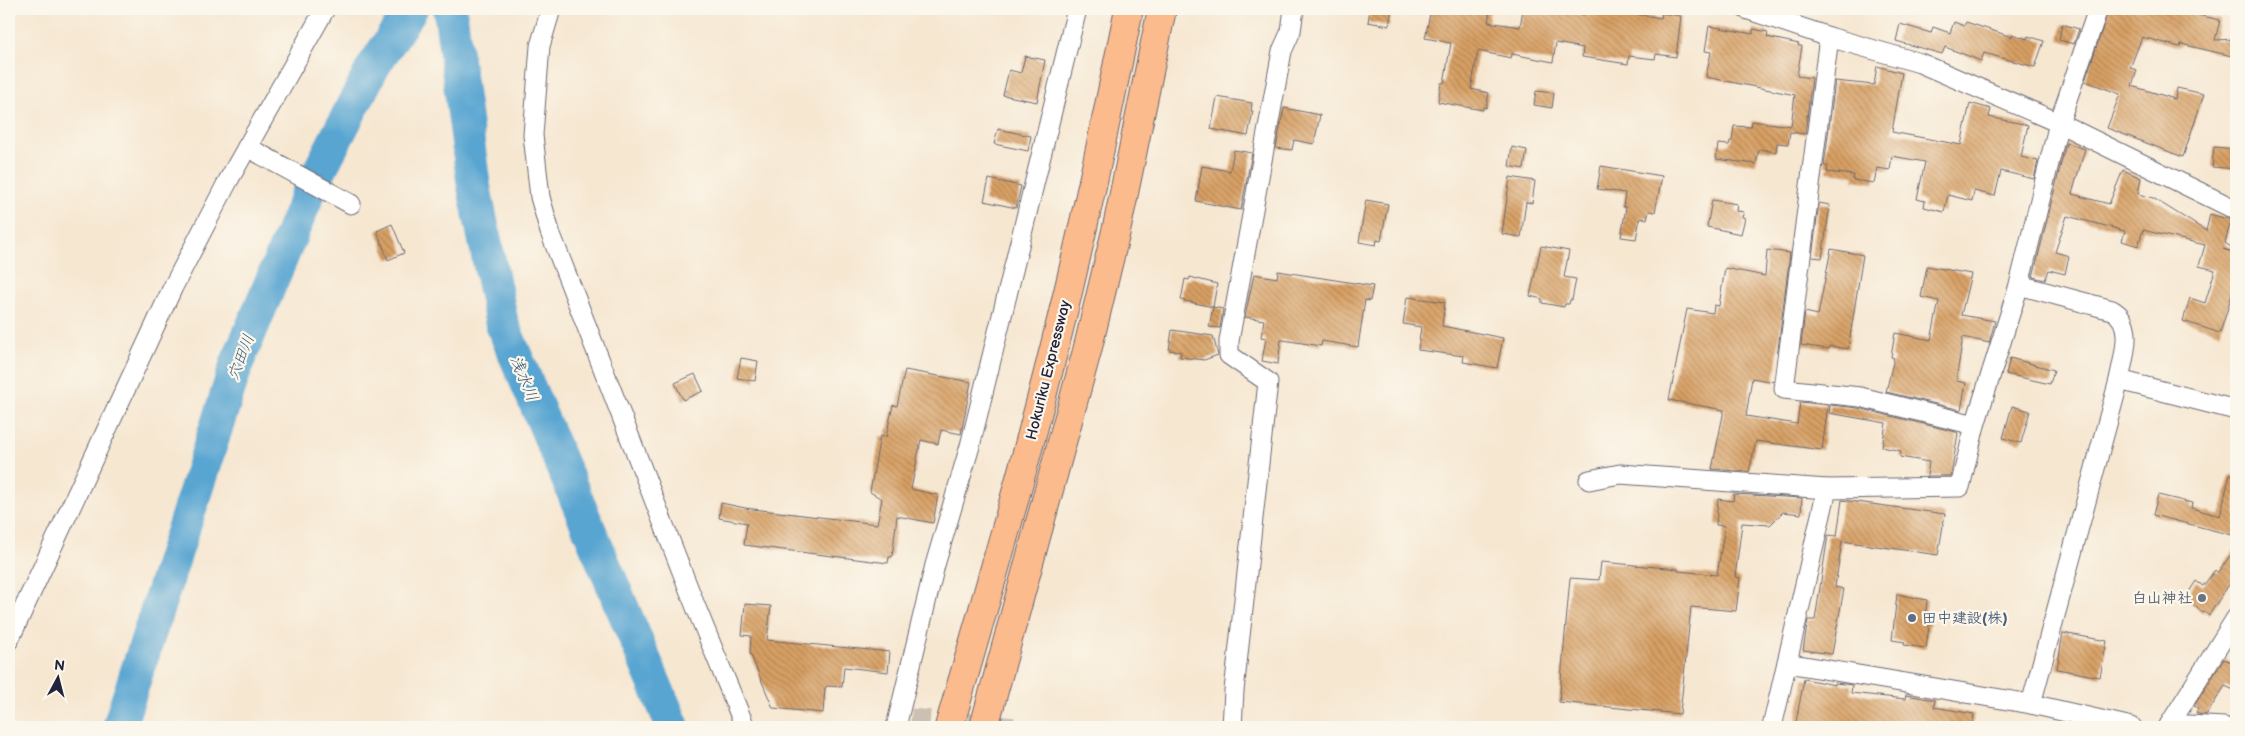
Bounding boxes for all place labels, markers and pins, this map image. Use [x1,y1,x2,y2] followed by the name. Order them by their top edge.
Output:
[2132,589,2192,608] place label: 白山神社
[2196,592,2208,604] marker: 白山神社
[1922,609,2008,628] place label: 田中建設(株)
[1906,612,1918,624] marker: 田中建設(株)

